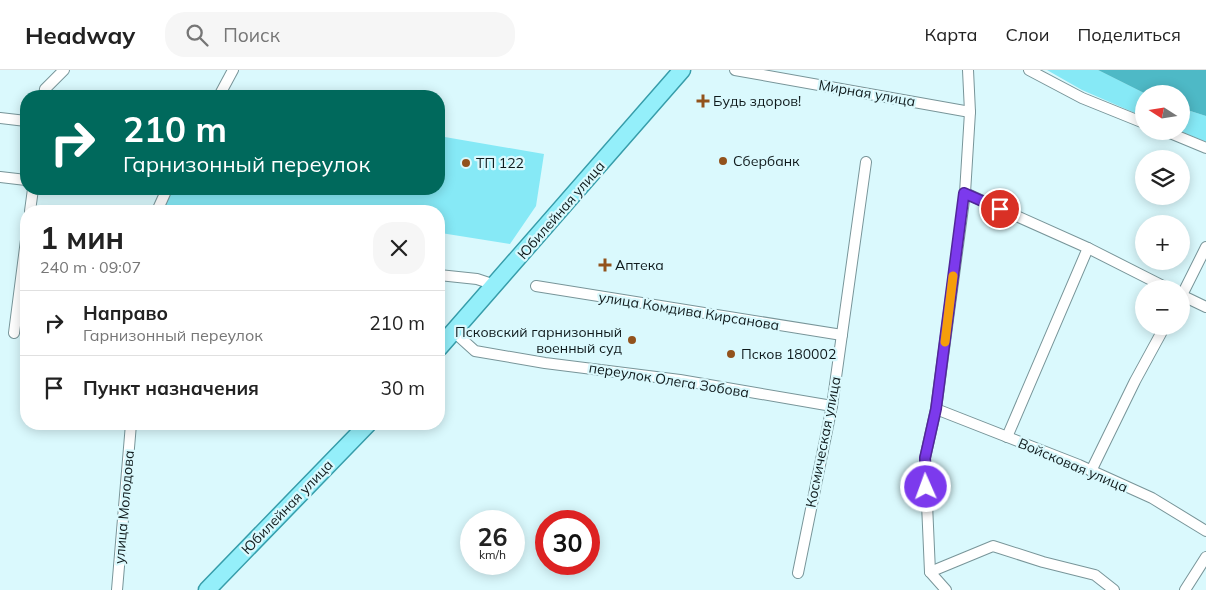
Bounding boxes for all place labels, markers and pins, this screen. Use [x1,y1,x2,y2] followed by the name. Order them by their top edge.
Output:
[713,92,801,110] place label: Будь здоров!
[697,95,709,107] marker: Будь здоров!
[733,152,800,170] place label: Сбербанк
[476,154,524,172] place label: ТП 122
[717,155,729,167] marker: Сбербанк
[460,157,472,169] marker: ТП 122
[979,188,1021,230] pin
[615,256,664,274] place label: Аптека
[599,259,611,271] marker: Аптека
[455,323,622,357] place label: Псковский гарнизонный военный суд
[626,334,638,346] marker: Псковский гарнизонный военный суд
[741,345,836,363] place label: Псков 180002
[725,348,737,360] marker: Псков 180002

